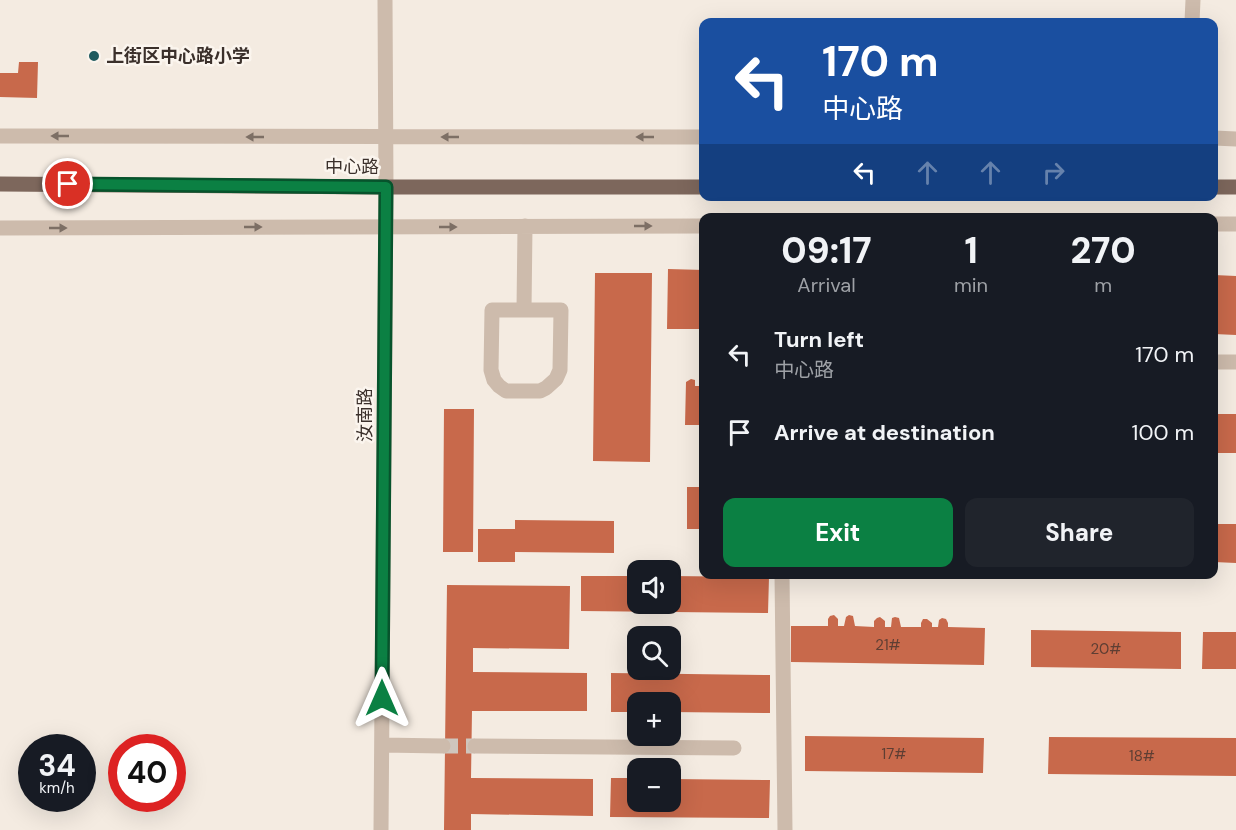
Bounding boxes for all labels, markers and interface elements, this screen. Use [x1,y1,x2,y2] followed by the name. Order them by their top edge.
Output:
[822,34,939,89] text: 170 m
[723,42,801,120] icon: left
[106,44,250,68] place label: 上街区中心路小学
[87,49,101,63] marker: 上街区中心路小学
[822,91,903,126] text: 中心路
[51,131,70,141] one-way arrow
[246,132,265,142] one-way arrow
[441,132,460,142] one-way arrow
[636,132,655,142] one-way arrow
[325,155,379,179] street label: 中心路
[848,156,881,189] icon: left
[911,156,944,189] icon: ahead
[974,156,1007,189] icon: ahead
[1037,156,1070,189] icon: right
[42,158,93,209] pin
[51,167,84,200] icon: arrive
[634,221,653,231] one-way arrow
[439,222,458,232] one-way arrow
[49,223,68,233] one-way arrow
[244,223,263,232] one-way arrow
[781,227,872,274] text: 09:17
[964,227,978,274] text: 1
[1070,227,1136,274] text: 270
[797,272,856,298] text: Arrival
[954,272,988,298] text: min
[1094,272,1112,298] text: m
[774,325,864,354] text: Turn left
[723,338,756,371] icon: left
[1135,340,1194,369] text: 170 m
[774,357,834,383] text: 中心路
[353,388,377,442] street label: 汝南路
[723,416,756,449] icon: arrive
[774,418,995,447] text: Arrive at destination
[1132,418,1194,447] text: 100 m
[723,498,953,567] button: Exit
[965,498,1194,567] button: Share
[627,560,681,812] map controls
[627,560,681,614] button: sound
[627,626,681,680] button: search
[875,635,901,655] house number: 21#
[1091,639,1121,659] house number: 20#
[350,666,414,730] position arrow
[627,692,681,746] button: +
[108,734,186,812] speed limit sign: 40
[882,744,906,764] house number: 17#
[38,746,76,785] text: 34
[1129,746,1155,766] house number: 18#
[627,758,681,812] button: −
[39,778,75,798] text: km/h

